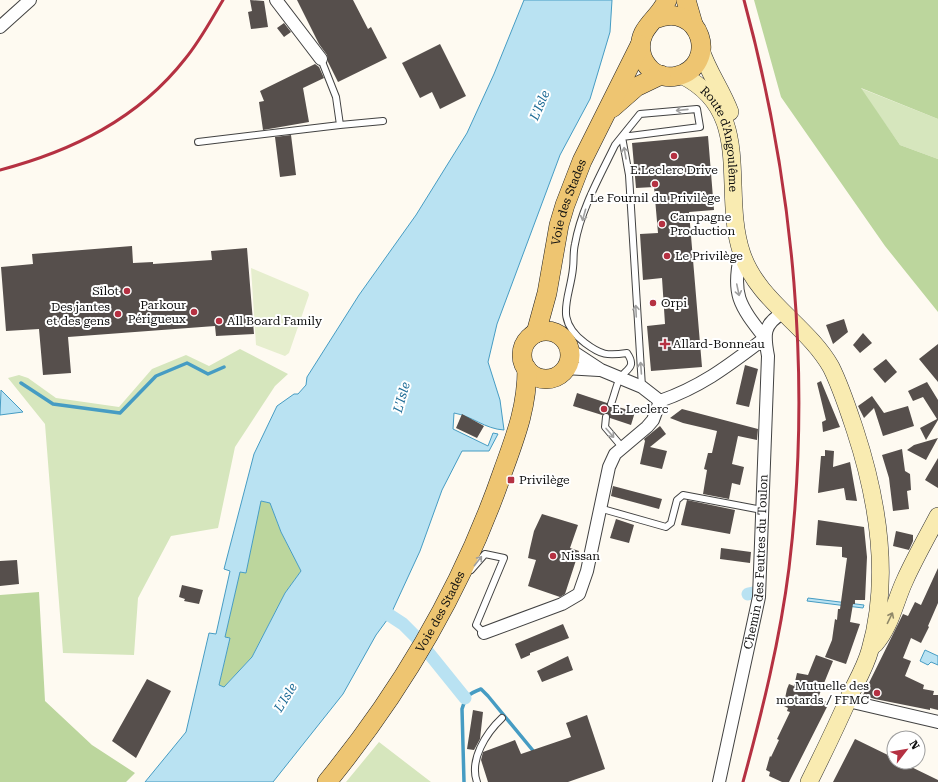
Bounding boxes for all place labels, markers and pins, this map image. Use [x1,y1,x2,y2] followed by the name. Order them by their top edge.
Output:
[669,151,679,161] marker: E.Leclerc Drive
[630,163,718,177] place label: E.Leclerc Drive
[650,179,660,189] marker: Le Fournil du Privilège
[590,191,721,205] place label: Le Fournil du Privilège
[670,210,735,238] place label: Campagne Production
[657,219,667,229] marker: Campagne Production
[675,249,743,263] place label: Le Privilège
[662,251,672,261] marker: Le Privilège
[92,284,120,298] place label: Sîlot
[122,286,132,296] marker: Sîlot
[661,296,687,310] place label: Orpi
[128,298,186,326] place label: Parkour Périgueux
[648,298,658,308] marker: Orpi
[46,300,110,328] place label: Des jantes et des gens
[189,307,199,317] marker: Parkour Périgueux
[113,309,123,319] marker: Des jantes et des gens
[227,314,323,328] place label: All Board Family
[214,316,224,326] marker: All Board Family
[673,337,765,351] place label: Allard-Bonneau
[660,339,670,349] marker: Allard-Bonneau
[612,402,669,416] place label: E. Leclerc
[599,404,609,414] marker: E. Leclerc
[519,473,570,487] place label: Privilège
[506,475,516,485] marker: Privilège
[561,549,600,563] place label: Nissan
[548,551,558,561] marker: Nissan
[776,679,869,707] place label: Mutuelle des motards / FFMC
[872,688,882,698] marker: Mutuelle des motards / FFMC

